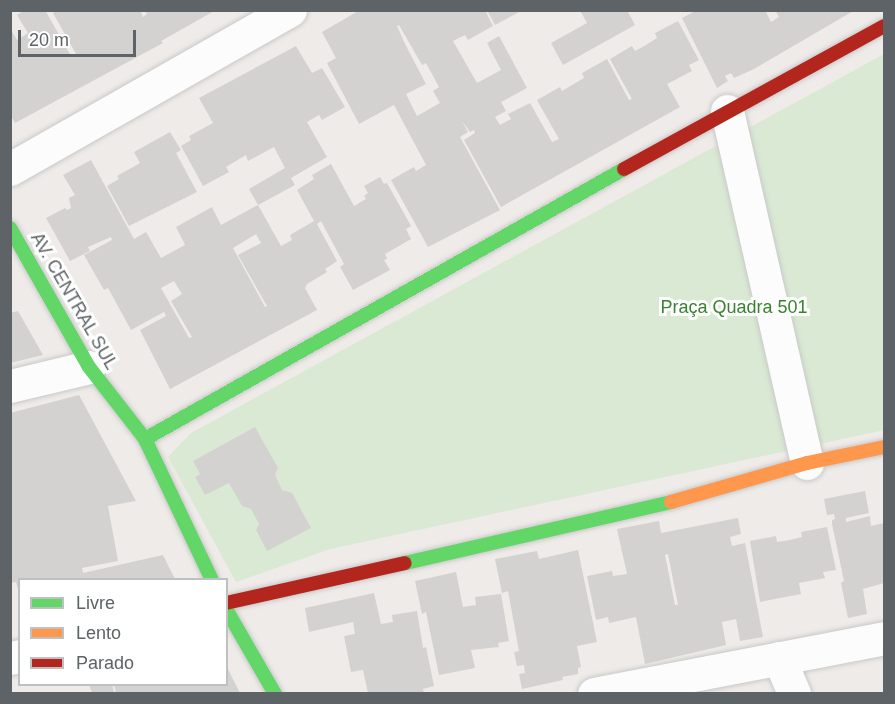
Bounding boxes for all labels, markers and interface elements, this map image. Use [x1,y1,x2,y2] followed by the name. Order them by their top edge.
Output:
[21,18,140,56] scale bar
[29,30,69,50] text: 20 m
[26,228,122,374] street label: AV. CENTRAL SUL
[660,296,808,318] park label: Praça Quadra 501
[18,578,228,686] legend
[76,593,115,613] text: Livre
[76,623,121,643] text: Lento
[76,653,134,673] text: Parado

